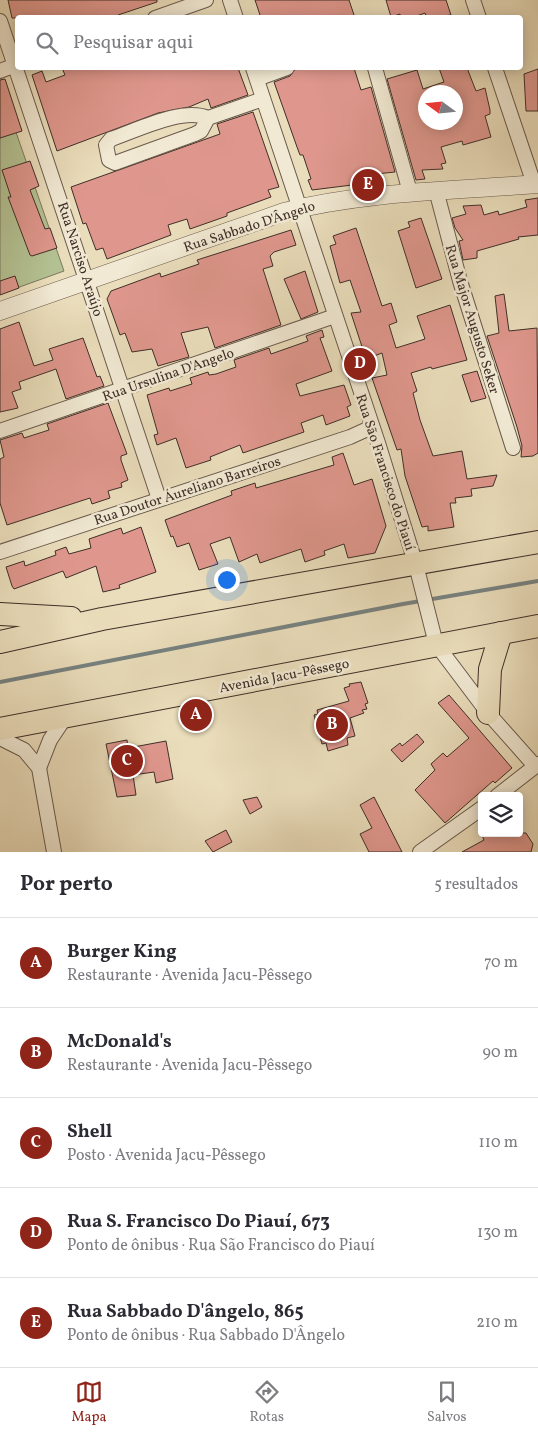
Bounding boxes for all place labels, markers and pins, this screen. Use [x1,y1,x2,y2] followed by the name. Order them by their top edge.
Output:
[352,166,384,204] pin: E
[344,345,376,383] pin: D
[180,696,212,734] pin: A
[316,706,348,744] pin: B
[111,742,143,780] pin: C

